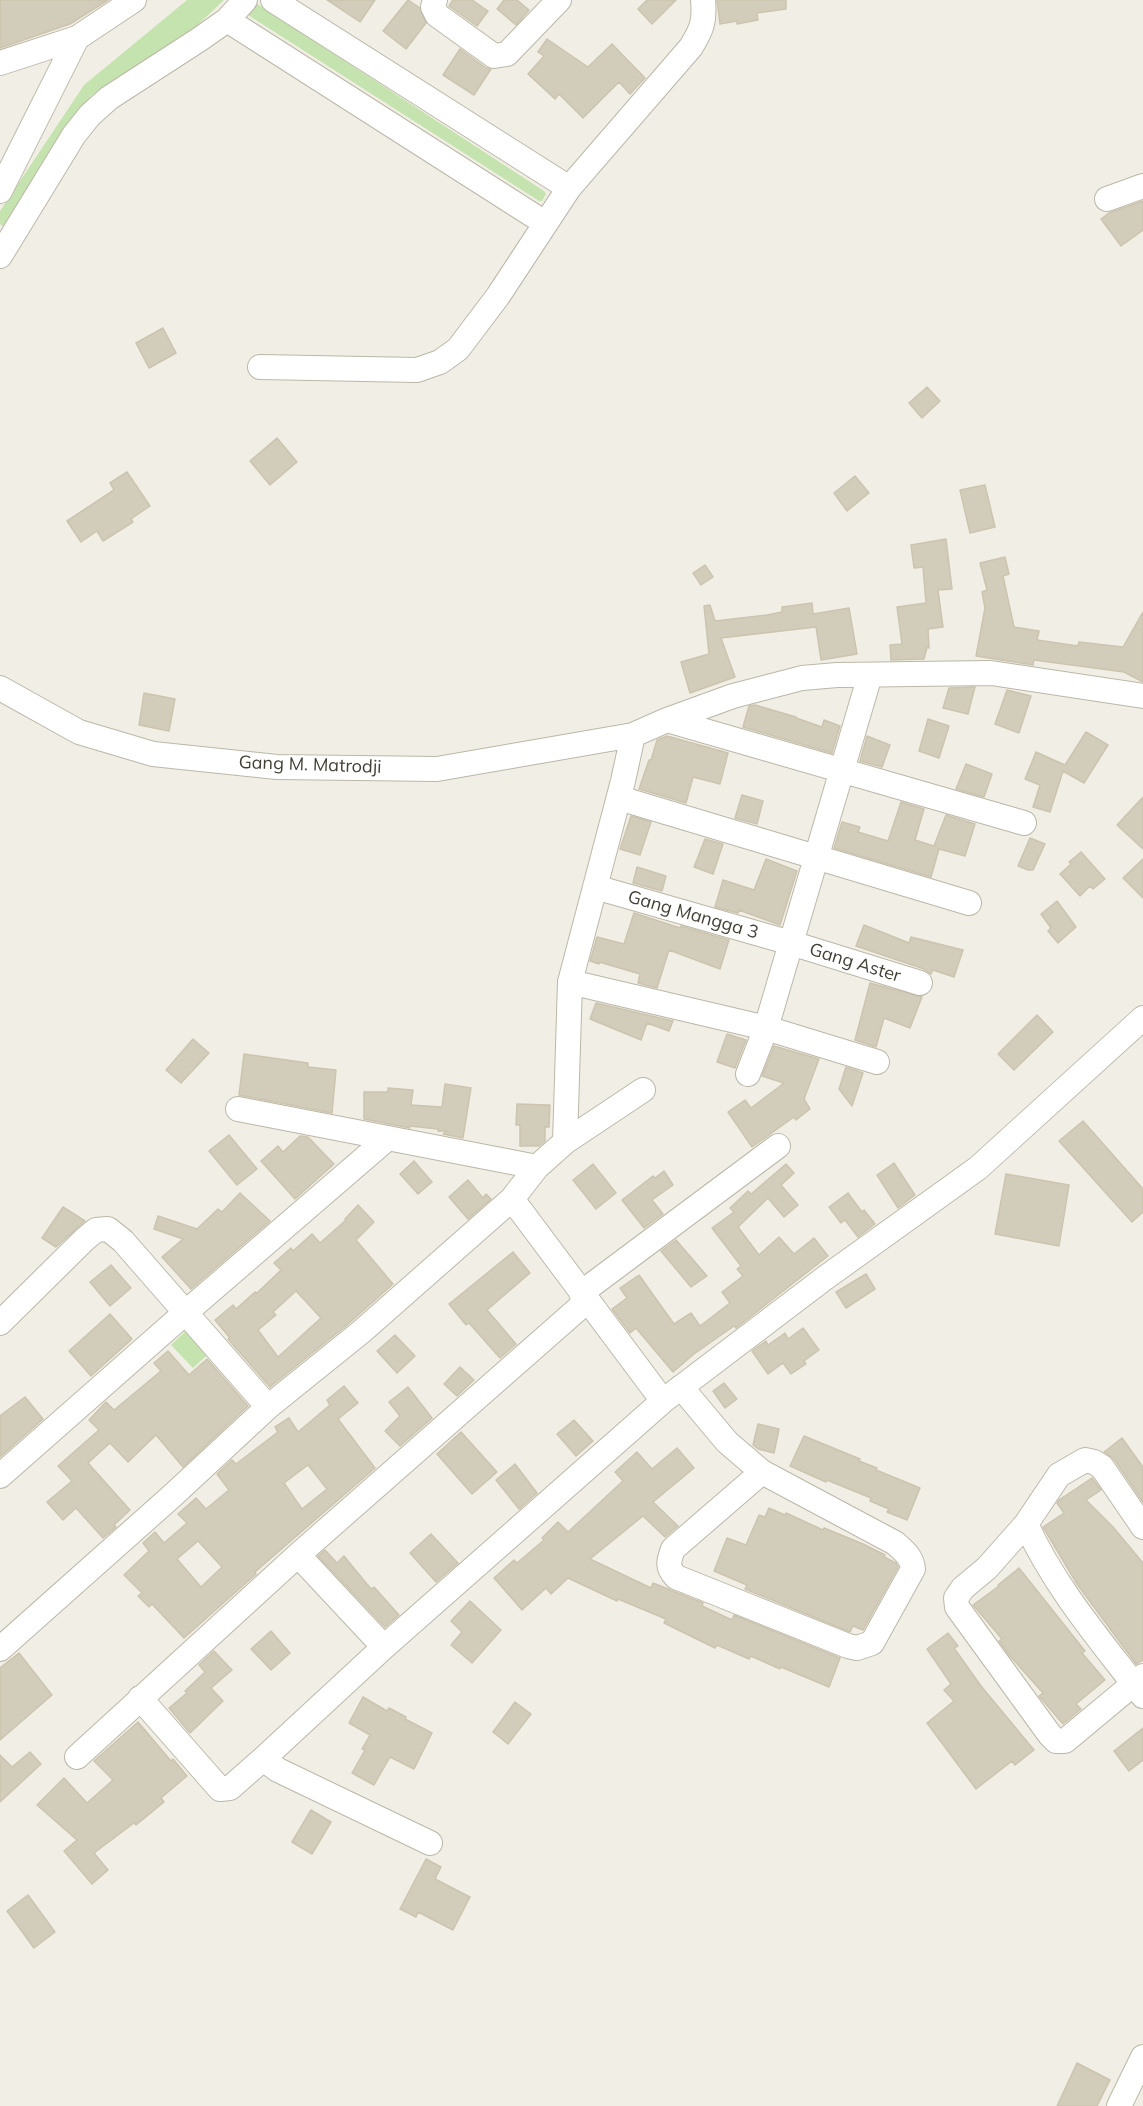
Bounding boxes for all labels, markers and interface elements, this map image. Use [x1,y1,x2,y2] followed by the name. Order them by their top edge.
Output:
[238,752,382,778] street label: Gang M. Matrodji
[625,886,761,944] street label: Gang Mangga 3
[807,939,903,987] street label: Gang Aster

